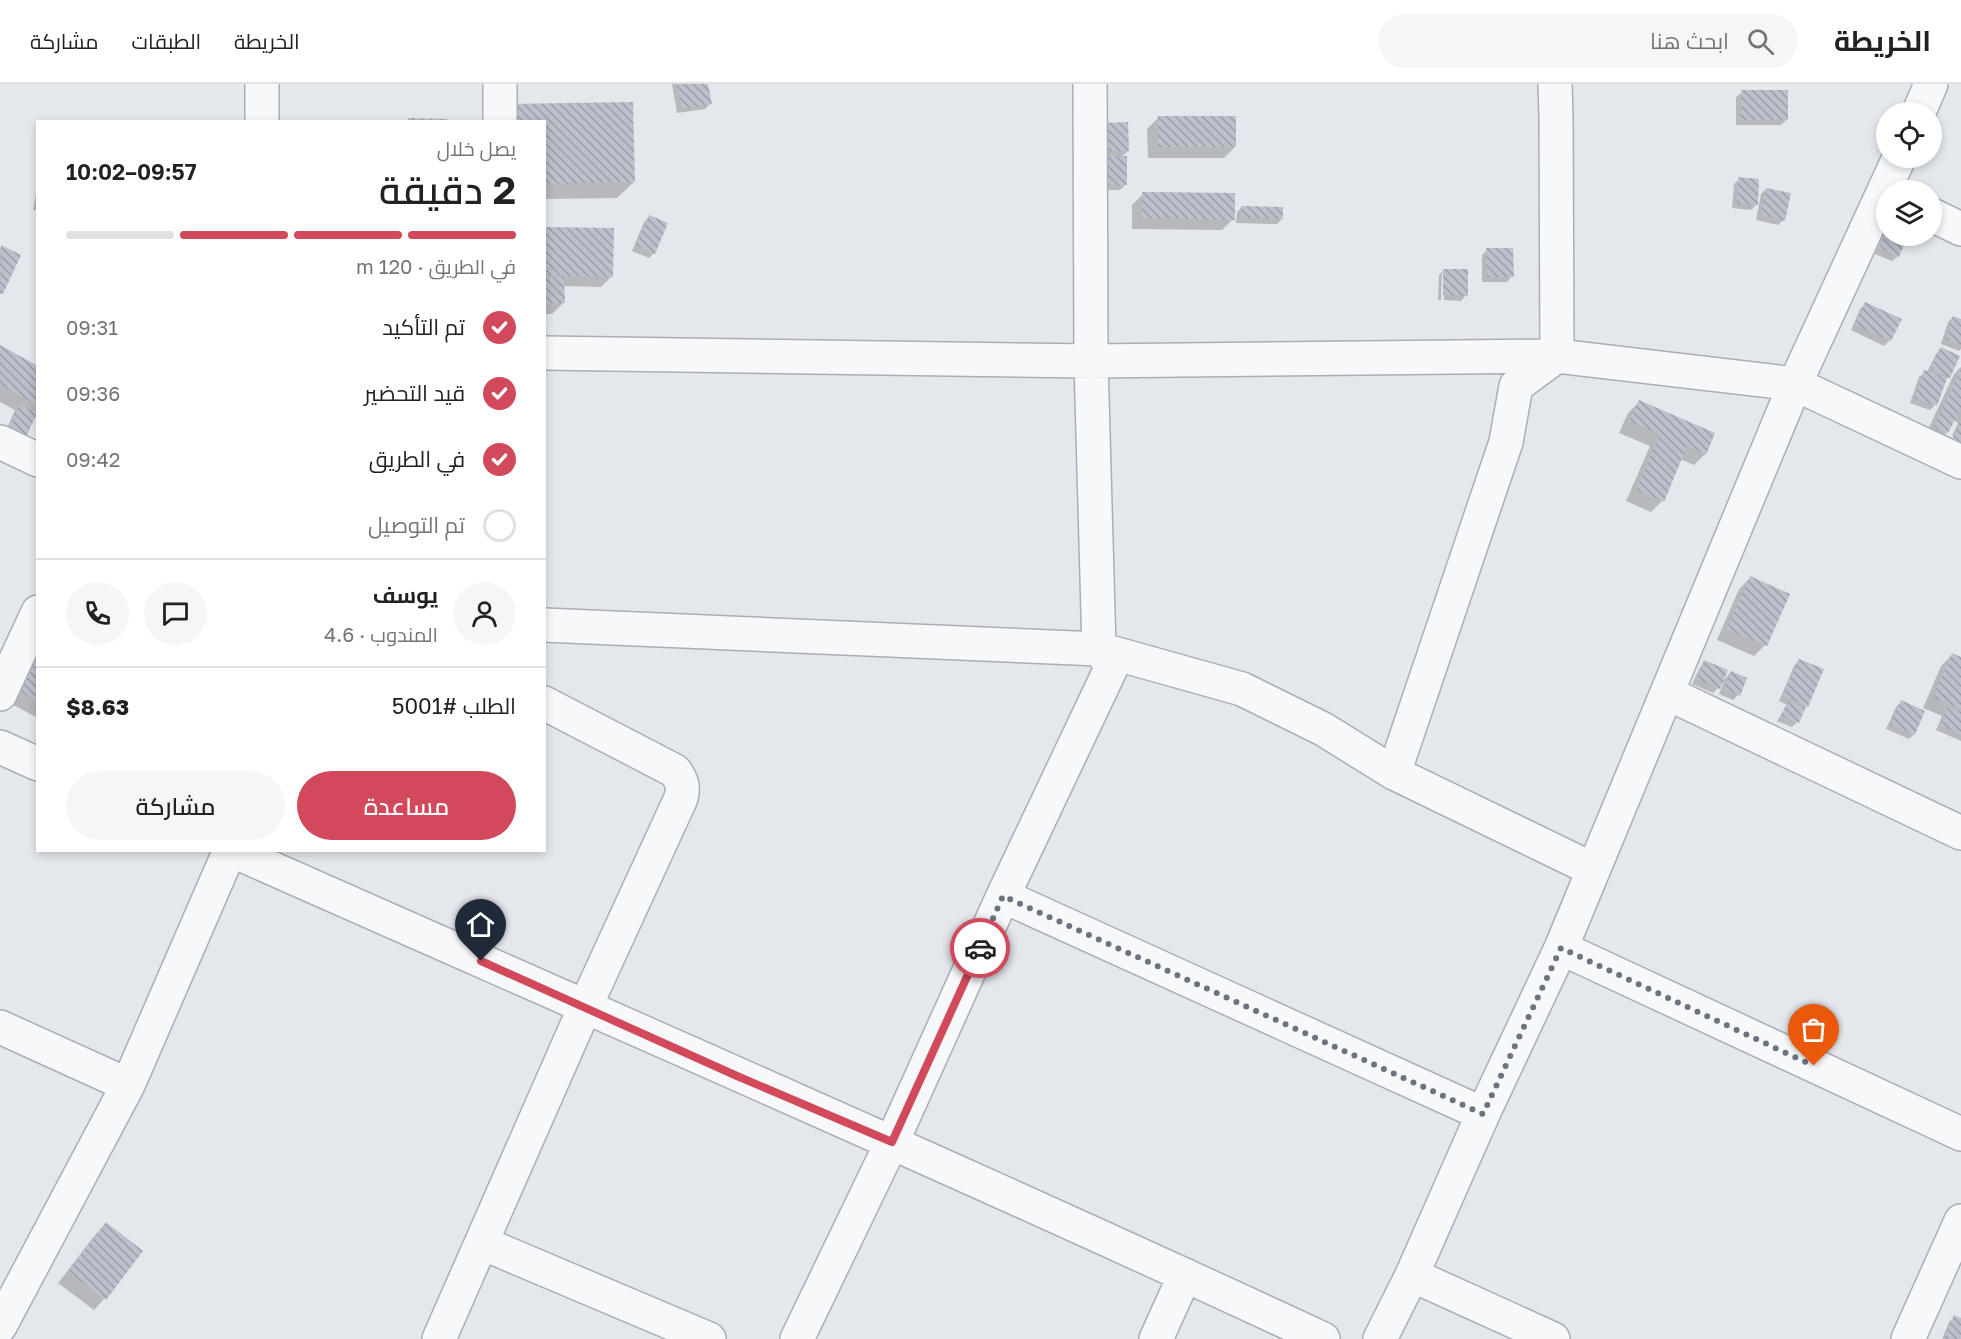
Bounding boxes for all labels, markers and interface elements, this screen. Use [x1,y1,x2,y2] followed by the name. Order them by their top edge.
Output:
[1378,14,1798,68] search box
[1834,24,1931,57] text: الخريطة
[1744,25,1777,58] icon: search
[1650,27,1729,54] text: ابحث هنا
[30,28,99,54] text: مشاركة
[132,28,201,54] text: الطبقات
[234,28,300,54] text: الخريطة
[1876,102,1942,246] map controls
[1876,102,1942,168] button: locate
[437,136,516,160] text: يصل خلال
[66,158,197,185] text: 09:57–10:02
[379,166,516,213] text: 2 دقيقة
[1876,180,1942,246] button: layers
[356,254,516,278] text: في الطريق · 120 m
[483,311,516,344] icon: check
[382,313,465,340] text: تم التأكيد
[66,315,118,339] text: 09:31
[483,377,516,410] icon: check
[364,379,465,406] text: قيد التحضير
[66,381,120,405] text: 09:36
[483,443,516,476] icon: check
[369,445,465,472] text: في الطريق
[66,447,120,471] text: 09:42
[368,511,465,538] text: تم التوصيل
[373,581,438,608] text: يوسف
[66,582,129,645] button: phone
[144,582,207,645] button: chat
[453,582,516,645] button: person
[324,622,438,646] text: المندوب · 4.6
[392,692,516,719] text: الطلب #5001
[66,693,129,720] text: $8.63
[66,771,285,840] button: مشاركة
[297,771,516,840] button: مساعدة
[455,899,506,961] pin
[464,908,497,941] icon: home
[950,918,1010,978] courier
[964,932,997,965] icon: car
[1788,1004,1839,1066] pin
[1797,1013,1830,1046] icon: bag

